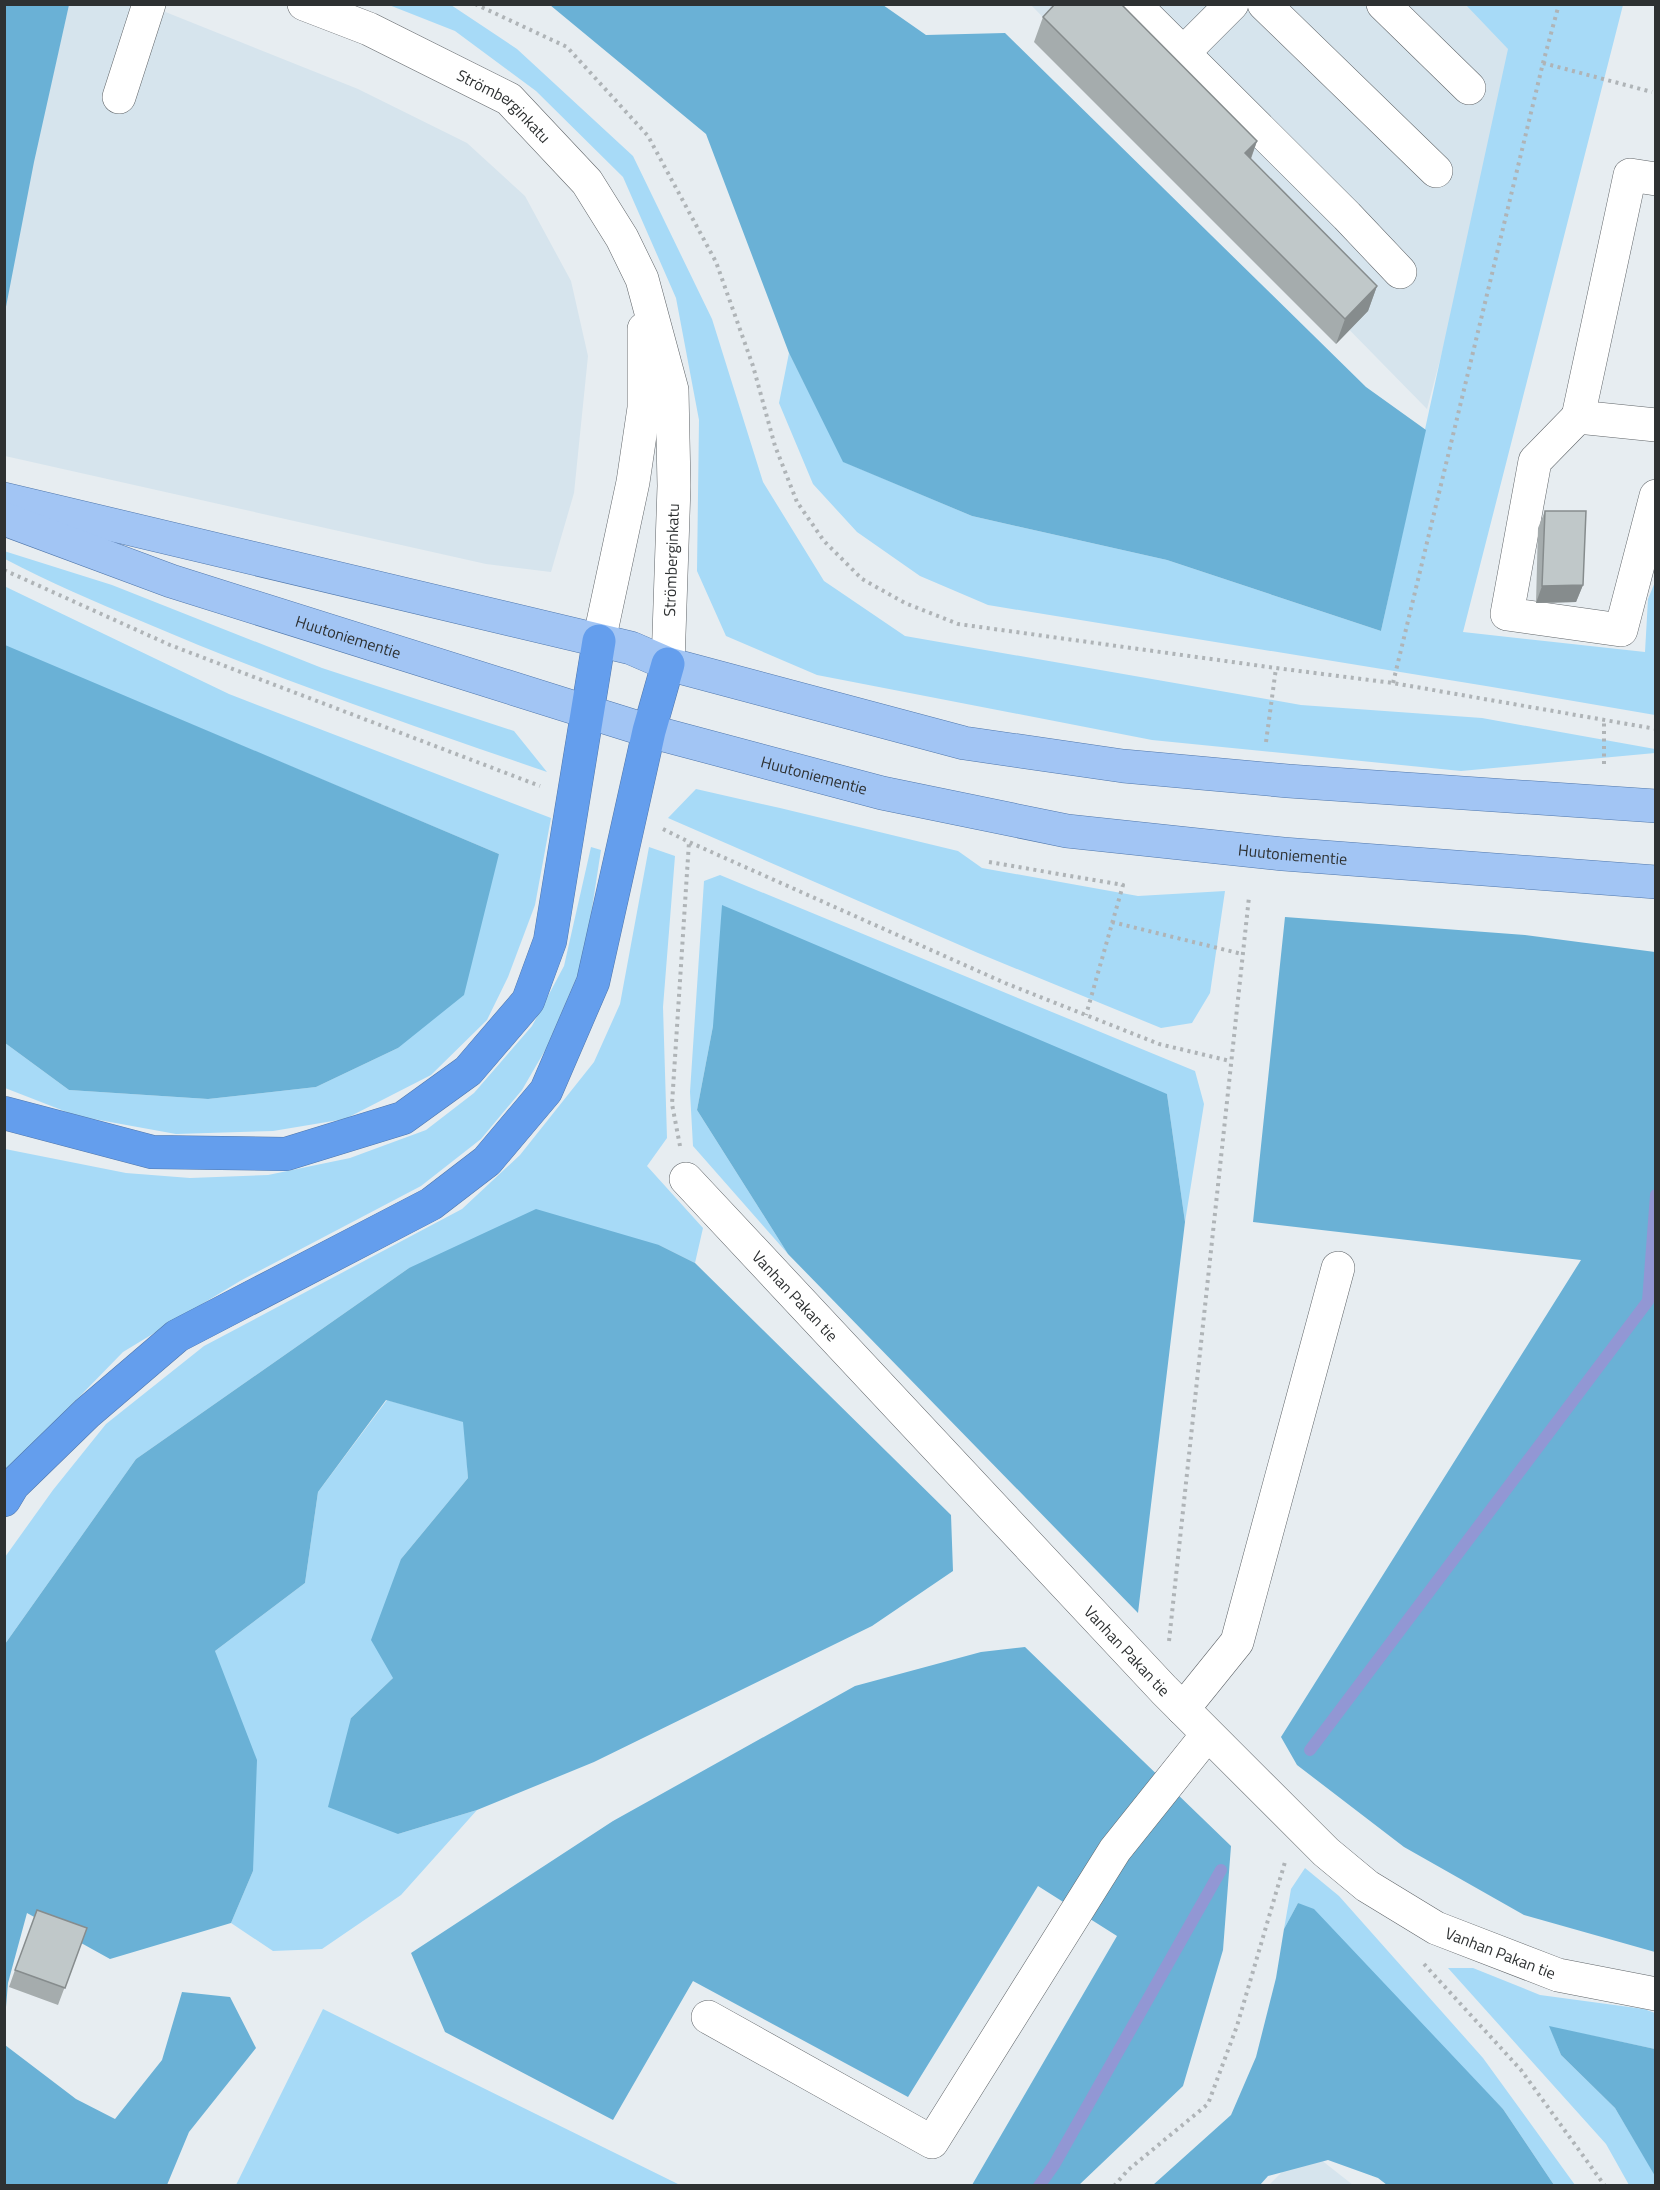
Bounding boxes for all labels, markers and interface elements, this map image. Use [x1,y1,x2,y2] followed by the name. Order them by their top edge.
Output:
[453,63,556,148] street label: Strömberginkatu
[657,503,685,617] street label: Strömberginkatu
[293,609,404,665] street label: Huutoniementie
[758,749,870,801] street label: Huutoniementie
[1237,837,1348,871] street label: Huutoniementie
[747,1245,844,1347] street label: Vanhan Pakan tie
[1079,1600,1176,1702] street label: Vanhan Pakan tie
[1442,1921,1559,1985] street label: Vanhan Pakan tie

